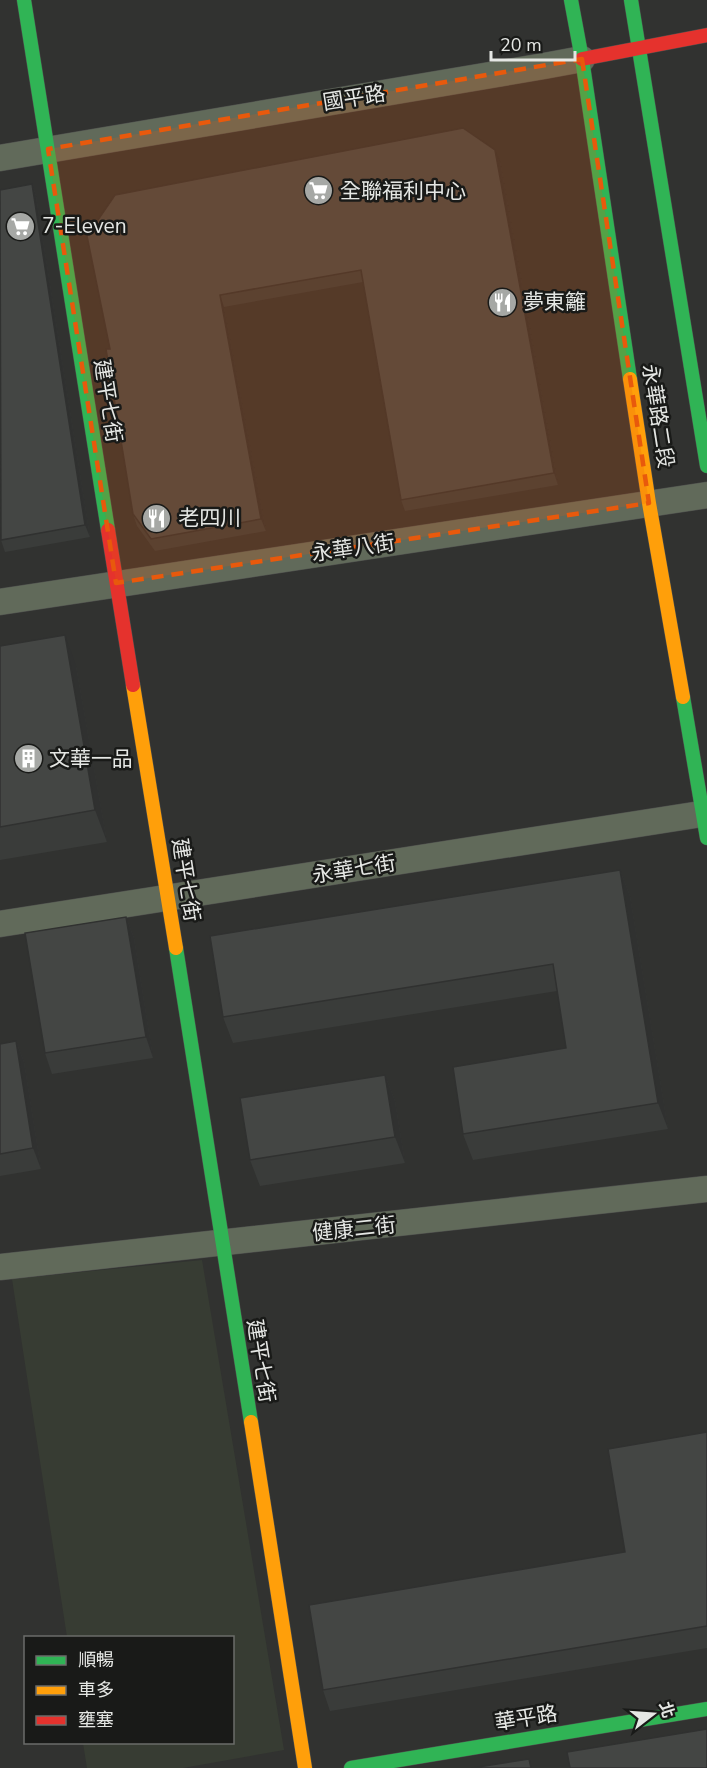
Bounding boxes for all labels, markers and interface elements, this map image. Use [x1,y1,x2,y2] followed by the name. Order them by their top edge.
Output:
[491,24,575,62] scale bar
[500,33,542,57] text: 20 m
[321,79,387,117] street label: 國平路
[303,175,335,207] supermarket icon: 全聯福利中心
[340,177,466,205] place label: 全聯福利中心
[5,210,37,242] supermarket icon: 7-Eleven
[42,212,127,240] place label: 7-Eleven
[486,286,518,318] restaurant icon: 夢東籬
[523,288,586,316] place label: 夢東籬
[88,357,128,445] street label: 建平七街
[636,362,680,470] street label: 永華路二段
[141,502,173,534] restaurant icon: 老四川
[178,504,241,532] place label: 老四川
[309,528,397,568] street label: 永華八街
[12,743,44,775] building icon: 文華一品
[49,745,133,773] place label: 文華一品
[166,836,206,924] street label: 建平七街
[310,849,398,889] street label: 永華七街
[311,1211,397,1247] street label: 健康二街
[241,1317,281,1405] street label: 建平七街
[24,1636,234,1744] legend
[78,1648,114,1672] text: 順暢
[78,1678,114,1702] text: 車多
[623,1684,683,1744] north arrow
[493,1699,559,1737] street label: 華平路
[654,1699,679,1721] text: 北
[78,1708,114,1732] text: 壅塞

